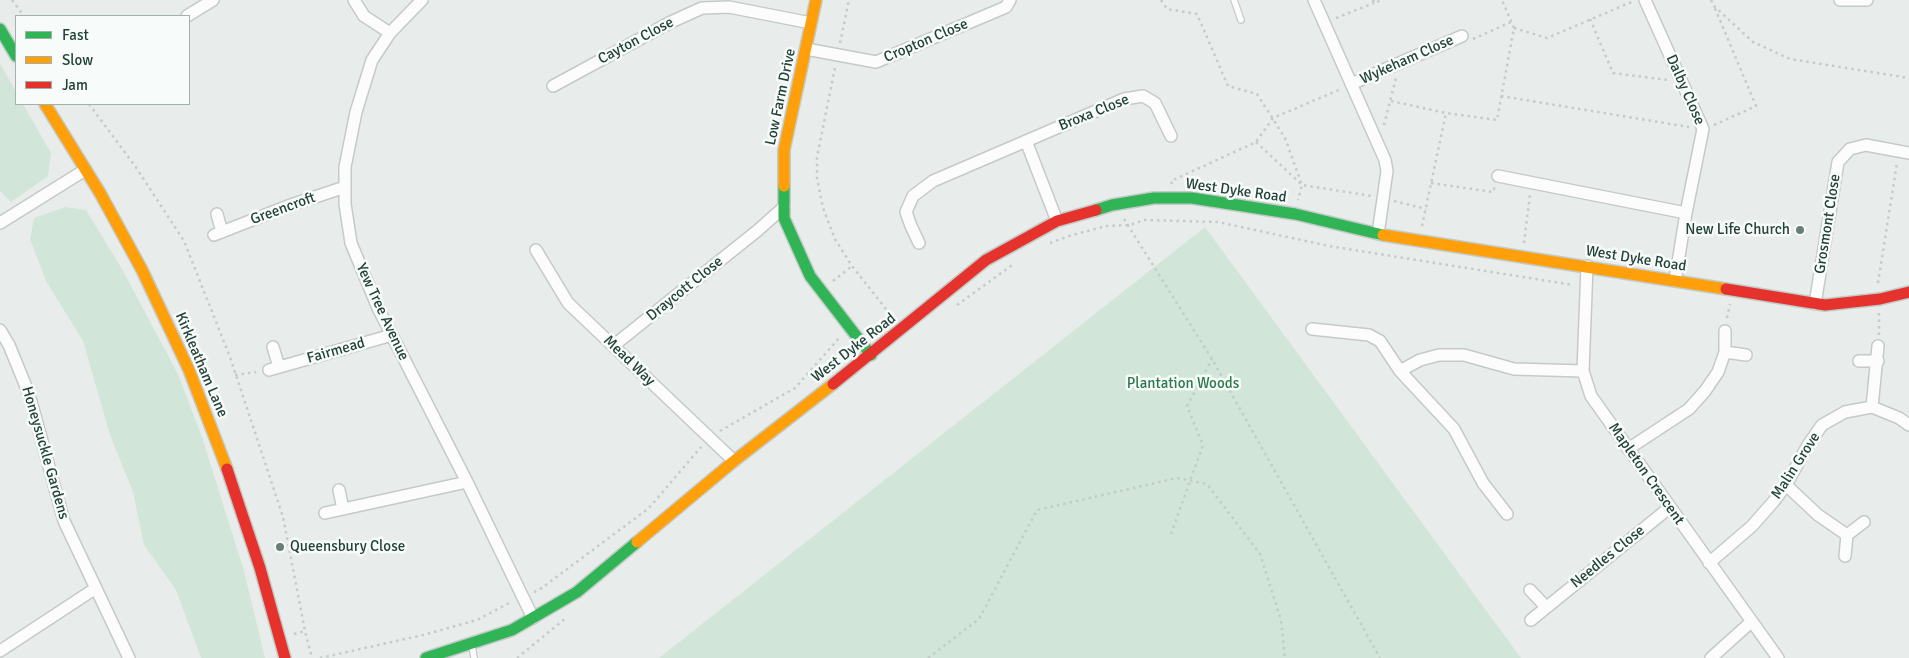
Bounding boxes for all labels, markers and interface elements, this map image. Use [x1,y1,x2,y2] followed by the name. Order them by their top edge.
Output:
[595,14,677,68] street label: Cayton Close
[15,15,190,105] legend
[881,15,971,67] street label: Cropton Close
[62,26,89,44] text: Fast
[1357,31,1457,89] street label: Wykeham Close
[762,47,800,147] street label: Low Farm Drive
[62,51,93,69] text: Slow
[1662,52,1708,128] street label: Dalby Close
[62,76,88,94] text: Jam
[1056,91,1132,135] street label: Broxa Close
[1811,173,1845,275] street label: Grosmont Close
[1184,175,1288,207] street label: West Dyke Road
[248,189,318,229] street label: Greencroft
[1685,221,1790,239] place label: New Life Church
[1794,224,1806,236] marker: New Life Church
[1584,242,1688,276] street label: West Dyke Road
[643,253,727,325] street label: Draycott Close
[352,260,412,364] street label: Yew Tree Avenue
[171,310,231,420] street label: Kirkleatham Lane
[808,310,900,386] street label: West Dyke Road
[599,332,659,390] street label: Mead Way
[305,334,367,368] street label: Fairmead
[1127,375,1239,393] park label: Plantation Woods
[17,384,73,522] street label: Honeysuckle Gardens
[1604,420,1688,528] street label: Mapleton Crescent
[1768,429,1824,503] street label: Malin Grove
[1567,522,1649,592] street label: Needles Close
[290,538,405,556] place label: Queensbury Close
[274,541,286,553] marker: Queensbury Close

